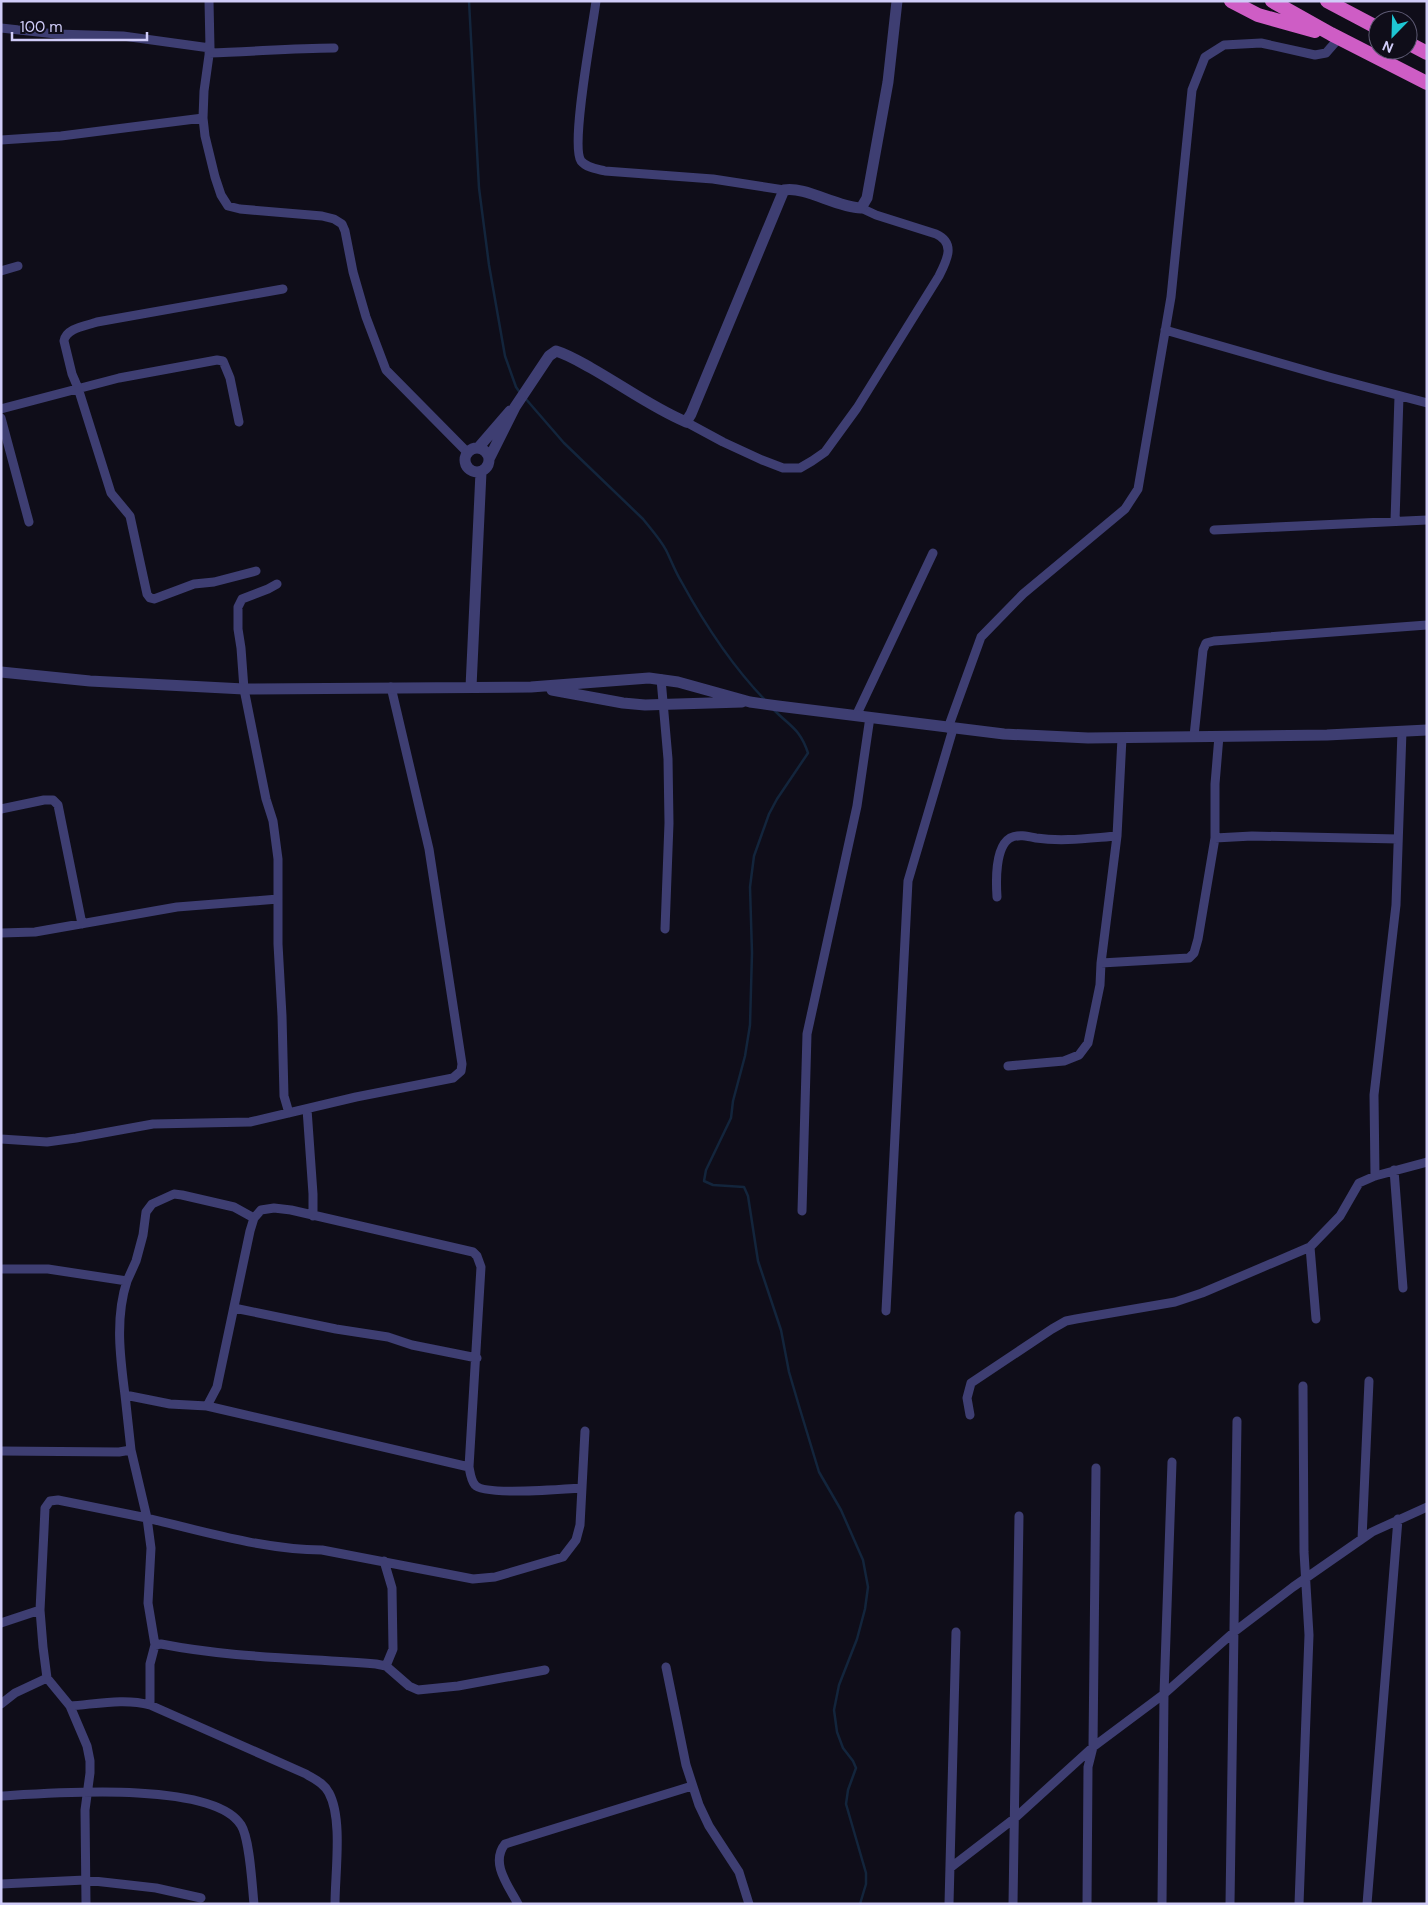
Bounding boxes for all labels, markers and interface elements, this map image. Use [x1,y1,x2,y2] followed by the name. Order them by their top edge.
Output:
[12,10,148,42] scale bar
[1368,10,1418,60] north arrow
[20,17,63,37] text: 100 m
[1380,37,1396,57] text: N

